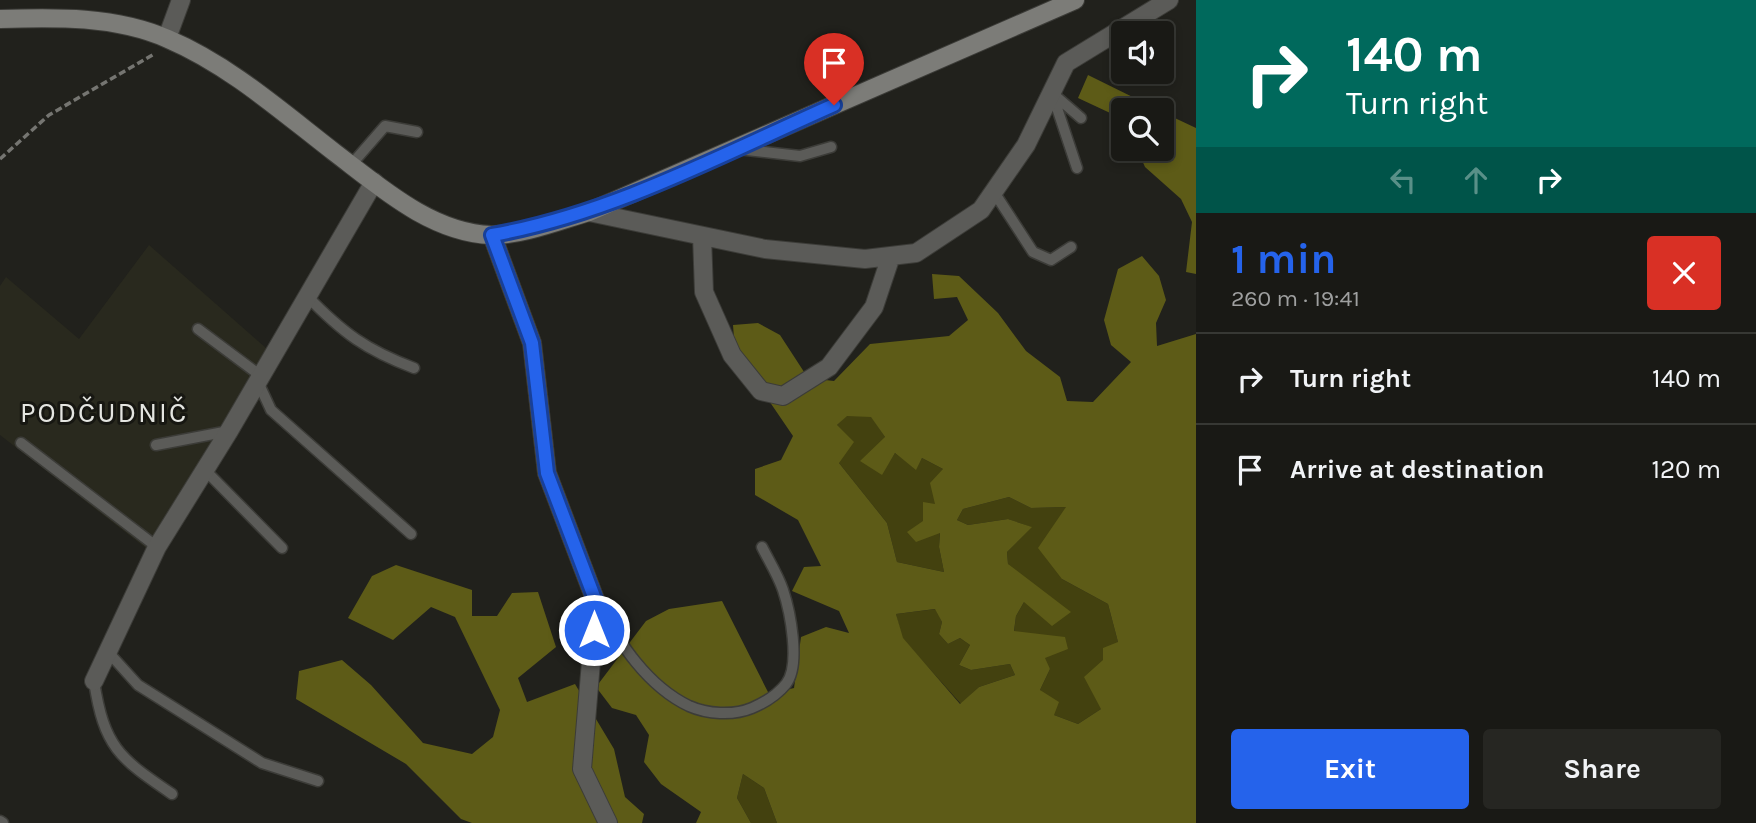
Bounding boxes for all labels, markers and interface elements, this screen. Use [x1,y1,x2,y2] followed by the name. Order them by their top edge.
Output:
[1111,21,1174,161] map controls
[1111,21,1174,84] button: sound
[1346,26,1483,83] text: 140 m
[1231,28,1322,119] icon: right
[804,33,864,105] pin
[815,44,853,82] icon: arrive
[1346,85,1488,122] text: Turn right
[1111,98,1174,161] button: search
[1384,161,1422,199] icon: left
[1457,161,1495,199] icon: ahead
[1530,161,1568,199] icon: right
[1231,234,1336,284] text: 1 min
[1647,236,1721,310] button: close
[1231,285,1360,312] text: 260 m · 19:41
[1231,360,1269,398] icon: right
[1290,363,1411,394] text: Turn right
[1652,363,1721,394] text: 140 m
[20,396,188,429] district label: PODČUDNIČ
[1231,451,1269,489] icon: arrive
[1290,454,1544,485] text: Arrive at destination
[1651,454,1721,485] text: 120 m
[557,593,631,667] position arrow
[1231,729,1469,809] button: Exit
[1483,729,1721,809] button: Share

